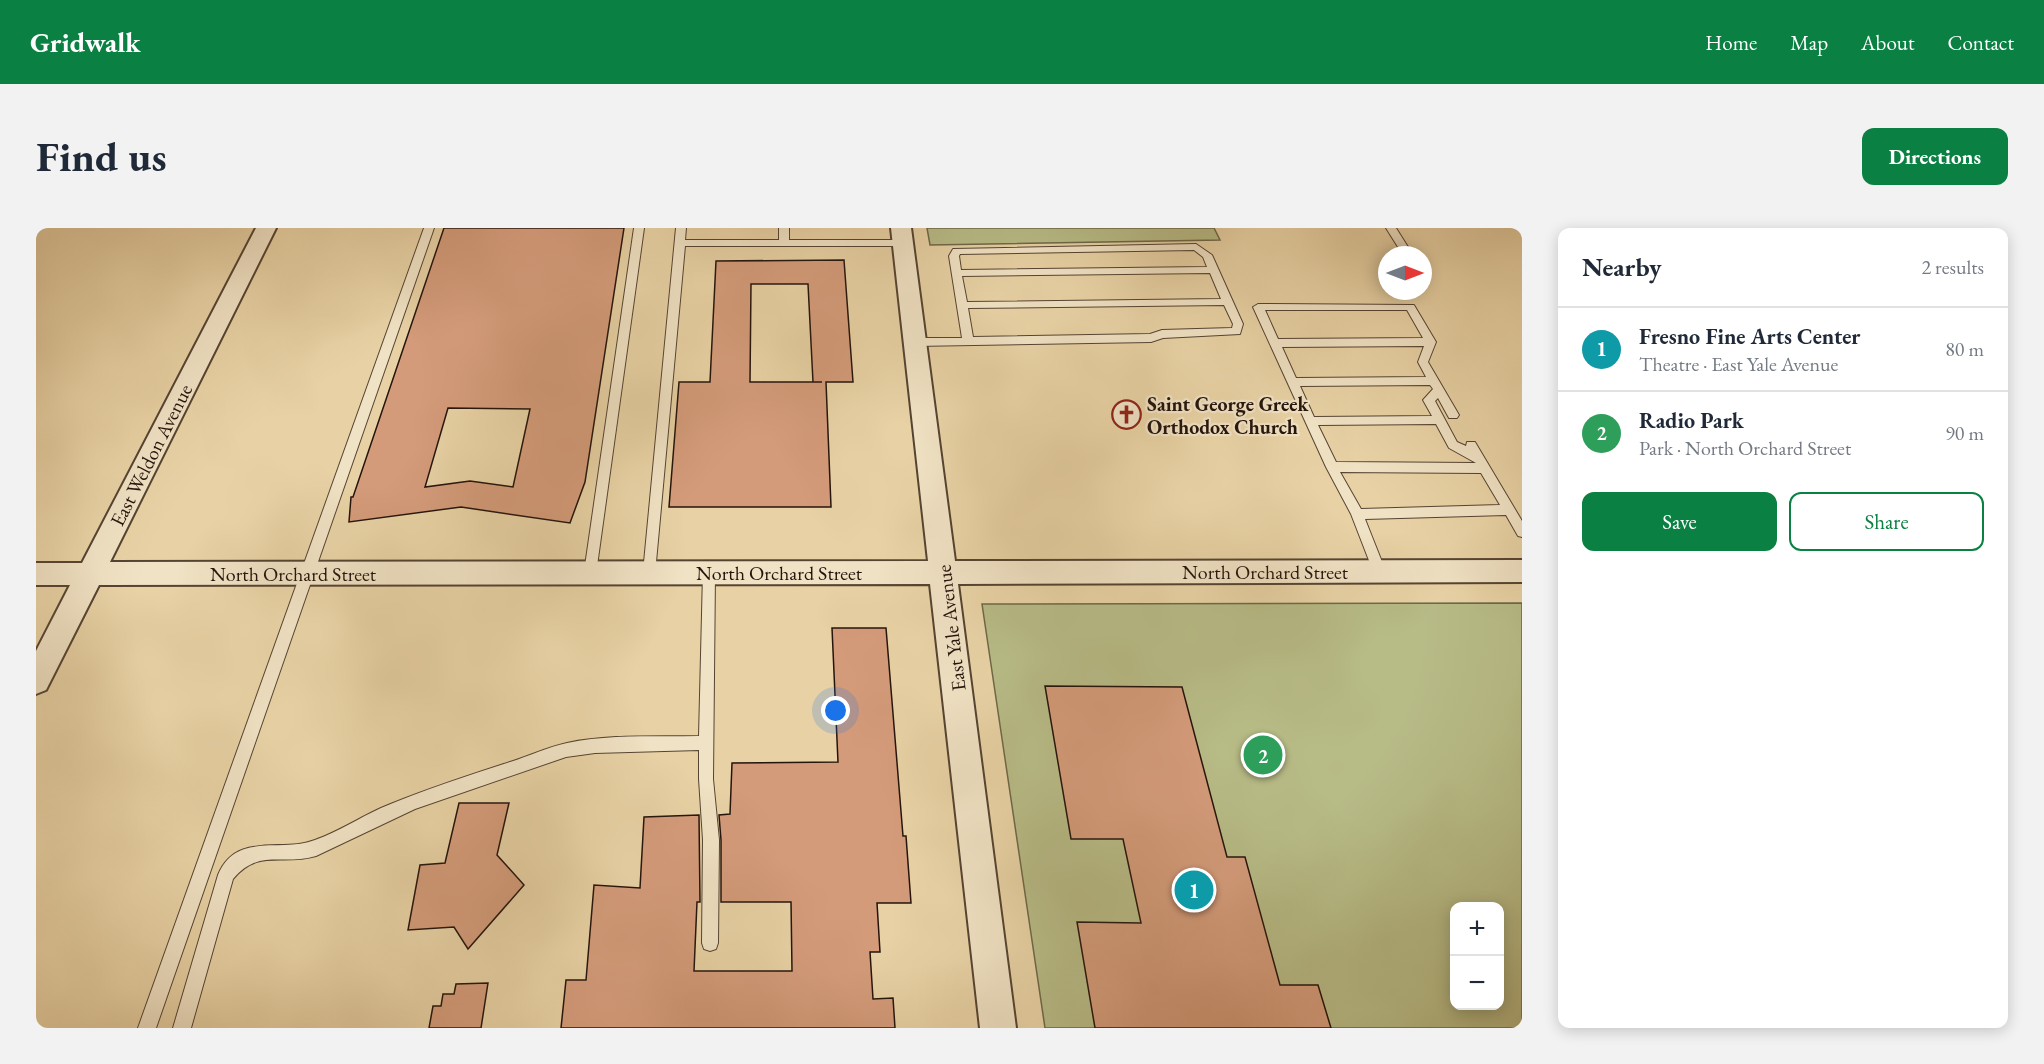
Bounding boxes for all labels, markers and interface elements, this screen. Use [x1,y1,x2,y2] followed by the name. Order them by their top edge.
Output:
[30,24,141,60] text: Gridwalk
[1705,29,1757,56] text: Home
[1790,29,1828,56] text: Map
[1861,29,1914,56] text: About
[1947,29,2014,56] text: Contact
[1862,128,2008,185] button: Directions
[36,129,167,184] text: Find us
[1378,246,1432,300] north arrow
[1582,250,1662,284] text: Nearby
[1921,254,1984,280] text: 2 results
[1639,322,1860,351] text: Fresno Fine Arts Center
[1596,336,1607,362] text: 1
[1945,336,1984,362] text: 80 m
[1639,351,1838,377] text: Theatre · East Yale Avenue
[104,379,198,531] street label: East Weldon Avenue
[1147,391,1310,440] place label: Saint George Greek Orthodox Church
[1110,399,1142,431] church icon: Saint George Greek Orthodox Church
[1639,406,1744,435] text: Radio Park
[1596,420,1607,446] text: 2
[1945,420,1984,446] text: 90 m
[1639,435,1851,461] text: Park · North Orchard Street
[1582,492,1777,551] button: Save
[1789,492,1984,551] button: Share
[1182,559,1349,585] street label: North Orchard Street
[696,560,863,586] street label: North Orchard Street
[210,561,377,587] street label: North Orchard Street
[930,563,972,693] street label: East Yale Avenue
[821,696,850,725] your location
[1244,732,1282,778] pin: 2
[1174,868,1214,912] pin: 1
[1450,902,1504,1010] map controls
[1450,902,1504,956] button: +
[1450,956,1504,1010] button: −

